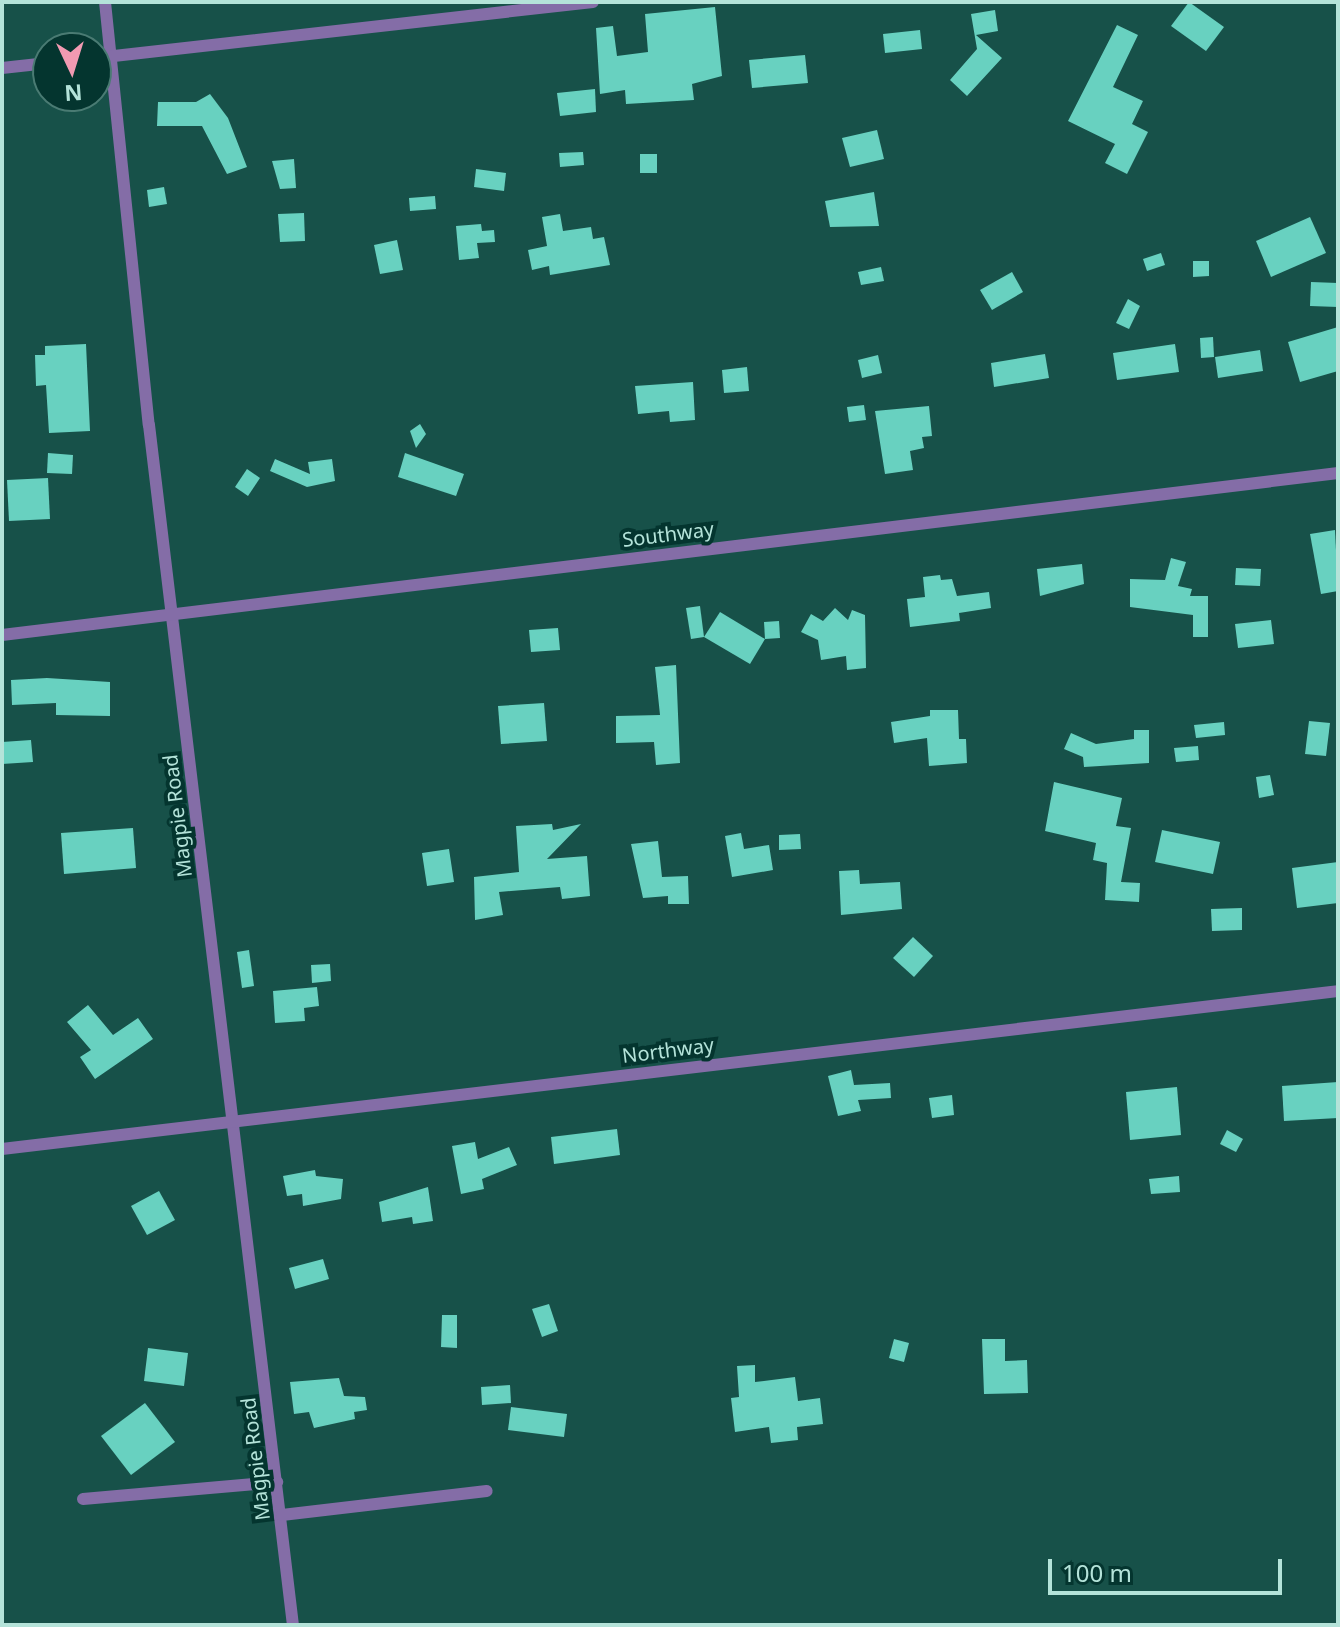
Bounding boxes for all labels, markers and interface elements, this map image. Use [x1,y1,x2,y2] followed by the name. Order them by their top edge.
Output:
[32,32,112,112] north arrow
[64,78,84,110] text: N
[621,516,715,552] street label: Southway
[158,753,196,879] street label: Magpie Road
[621,1032,715,1068] street label: Northway
[236,1396,274,1522] street label: Magpie Road
[1052,1543,1286,1593] scale bar
[1062,1556,1132,1589] text: 100 m

